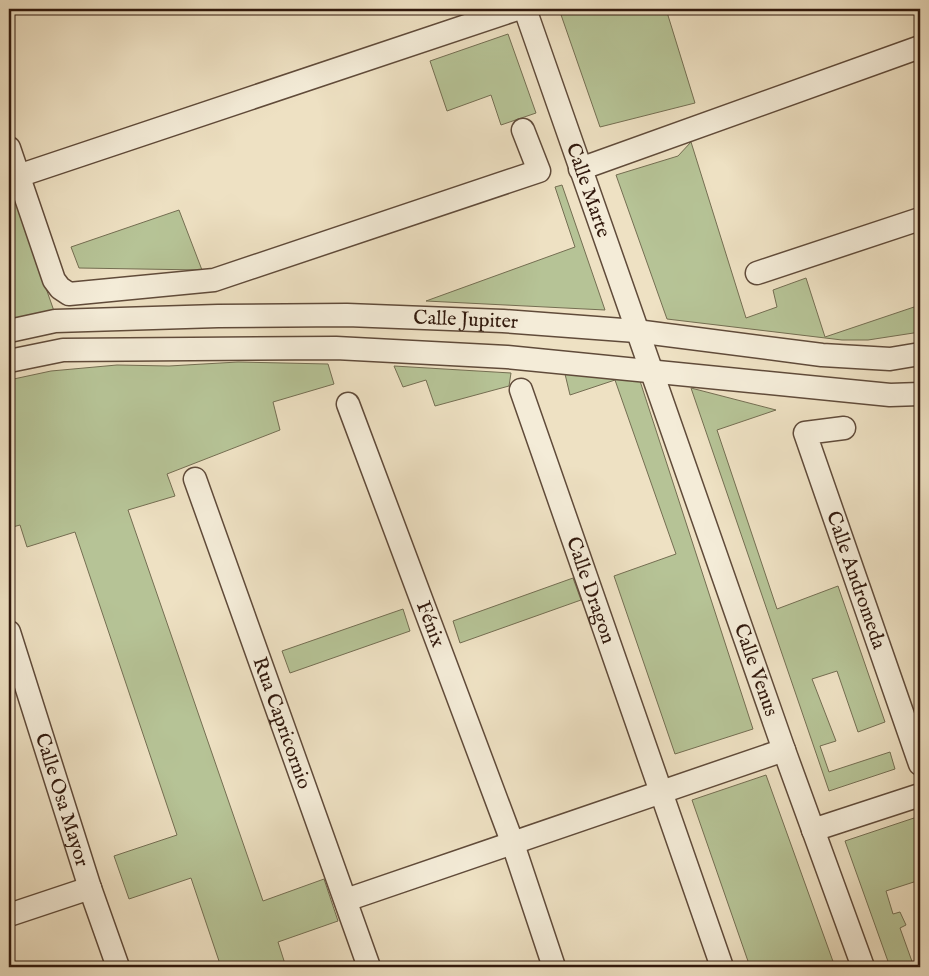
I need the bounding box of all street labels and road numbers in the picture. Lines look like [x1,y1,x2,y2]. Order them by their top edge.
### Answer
street label: Calle Marte [560,140,616,241]
street label: Calle Jupiter [413,305,520,335]
street label: Calle Andromeda [821,508,892,653]
street label: Calle Dragon [561,533,621,647]
street label: Fénix [410,597,451,651]
street label: Calle Venus [728,620,784,720]
street label: Rua Capricornio [247,654,317,792]
street label: Calle Osa Mayor [29,730,95,870]

